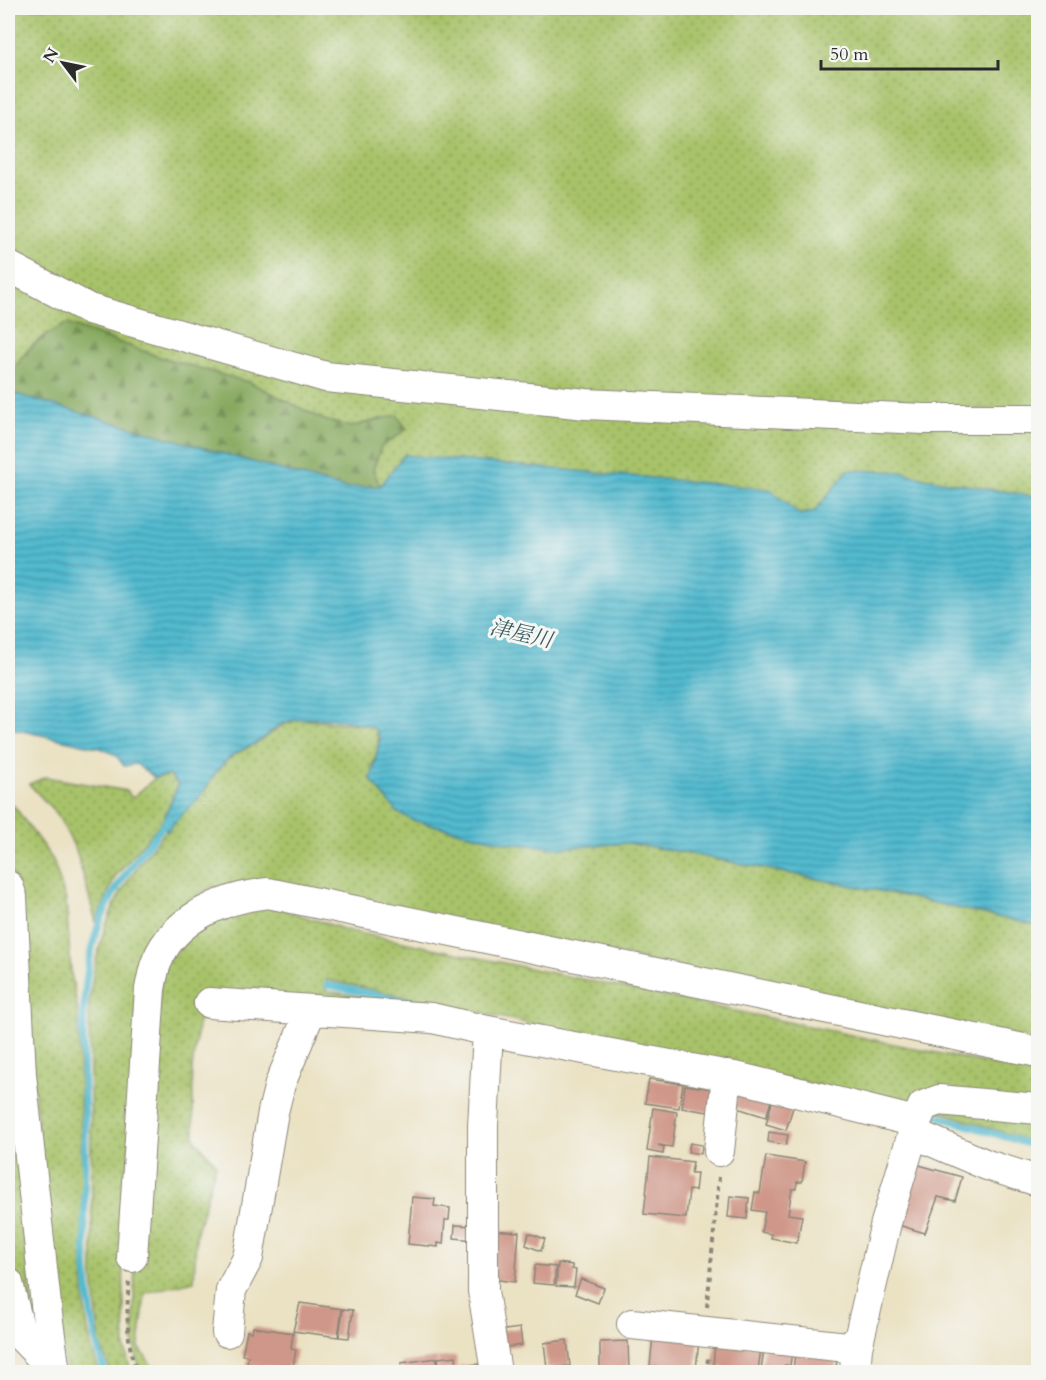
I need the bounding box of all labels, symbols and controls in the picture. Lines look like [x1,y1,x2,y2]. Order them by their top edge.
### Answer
north arrow [33,33,93,93]
scale bar [821,33,998,71]
text: 50 m [830,42,869,67]
text: N [38,44,64,67]
water label: 津屋川 [487,613,557,656]

